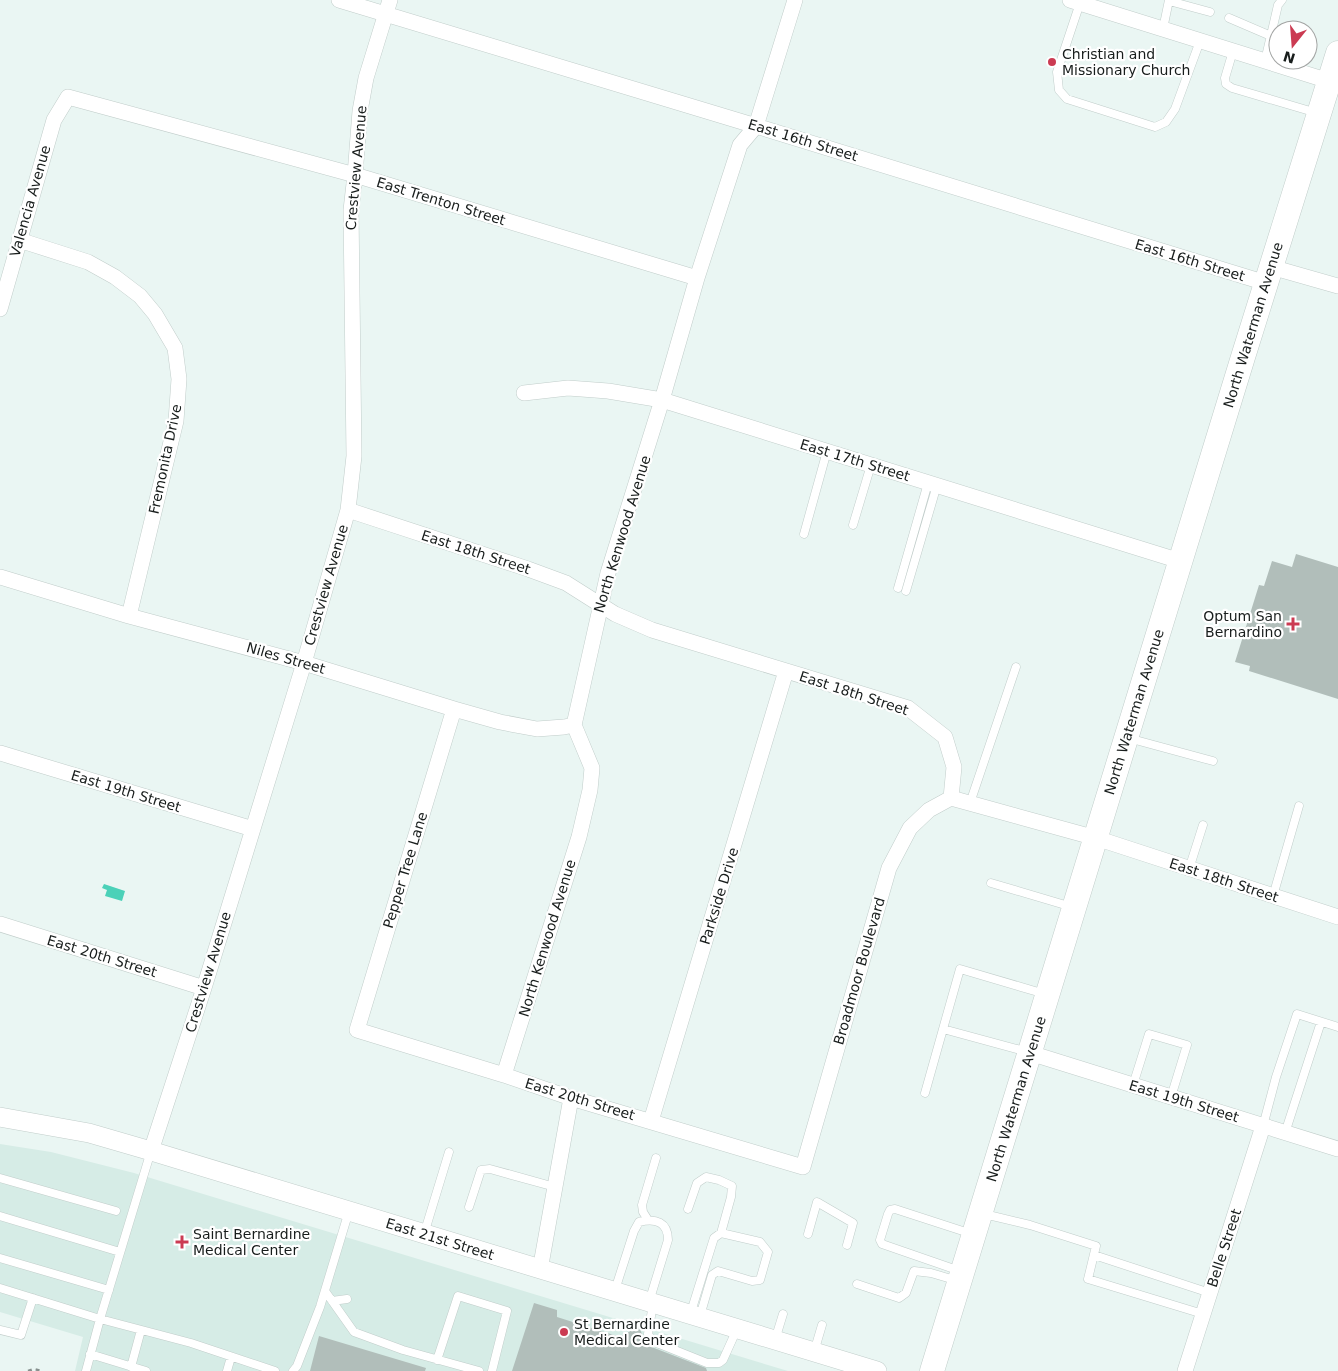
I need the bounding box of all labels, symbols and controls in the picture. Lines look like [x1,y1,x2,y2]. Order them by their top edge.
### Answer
north arrow [1268,20,1318,70]
place label: Christian and Missionary Church [1062,46,1191,78]
text: N [1281,48,1297,67]
marker: Christian and Missionary Church [1046,56,1058,68]
street label: Crestview Avenue [343,105,369,231]
street label: East 16th Street [746,116,860,164]
street label: Valencia Avenue [6,143,54,259]
street label: East Trenton Street [375,174,508,228]
street label: East 16th Street [1133,236,1247,284]
street label: North Waterman Avenue [1220,240,1286,410]
street label: Fremonita Drive [146,403,184,515]
street label: East 17th Street [798,436,912,484]
street label: North Kenwood Avenue [590,453,654,615]
street label: Crestview Avenue [301,523,351,647]
street label: East 18th Street [419,527,533,577]
place label: Optum San Bernardino [1203,608,1282,640]
marker: Optum San Bernardino [1286,617,1300,631]
street label: North Waterman Avenue [1101,627,1167,797]
street label: Niles Street [245,639,328,677]
street label: East 18th Street [797,668,911,718]
street label: East 19th Street [69,767,183,815]
street label: Pepper Tree Lane [380,810,430,930]
street label: Parkside Drive [697,846,741,946]
street label: East 18th Street [1167,855,1281,905]
street label: North Kenwood Avenue [515,857,579,1019]
street label: Broadmoor Boulevard [830,895,888,1047]
street label: Crestview Avenue [182,910,234,1034]
street label: East 20th Street [45,932,159,980]
street label: North Waterman Avenue [983,1014,1049,1184]
street label: East 20th Street [523,1075,637,1123]
street label: East 19th Street [1127,1077,1241,1125]
street label: Belle Street [1204,1206,1244,1289]
street label: East 21st Street [384,1215,496,1263]
place label: Saint Bernardine Medical Center [193,1226,310,1258]
marker: Saint Bernardine Medical Center [175,1235,189,1249]
place label: St Bernardine Medical Center [574,1316,679,1348]
marker: St Bernardine Medical Center [558,1326,570,1338]

